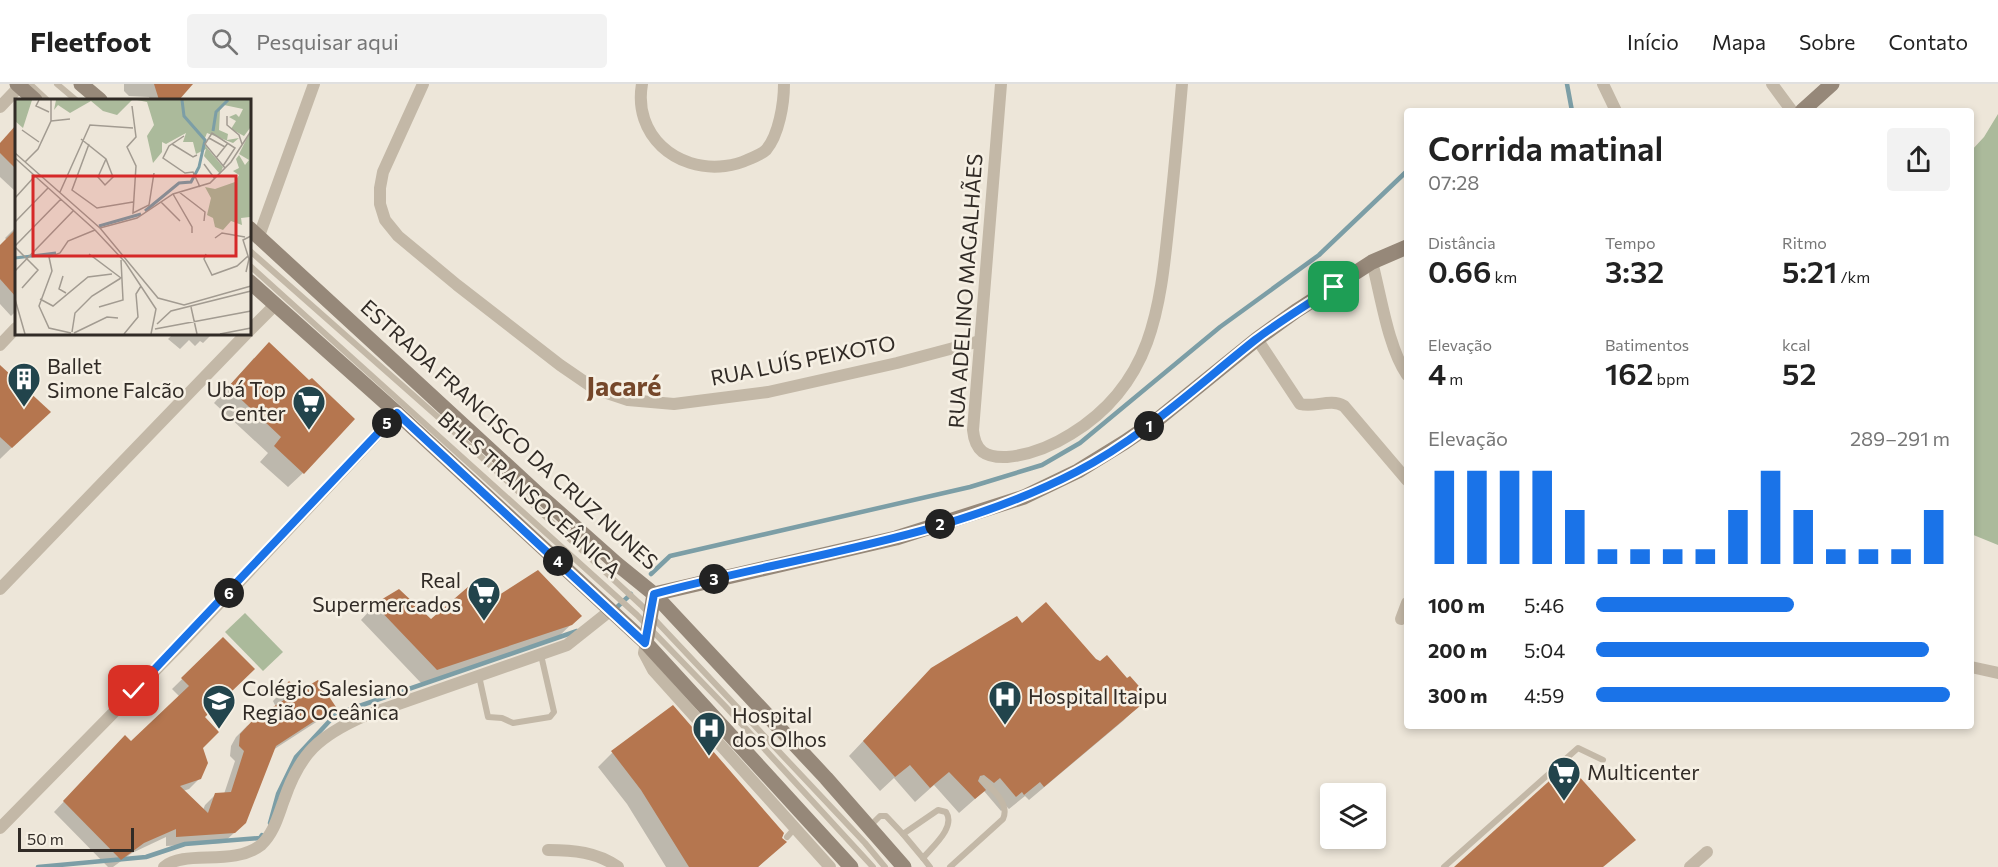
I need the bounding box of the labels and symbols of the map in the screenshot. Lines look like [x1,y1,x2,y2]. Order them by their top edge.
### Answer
inset map [15,99,250,334]
street label: RUA ADELINO MAGALHÃES [942,153,987,429]
pin [1308,261,1359,312]
street label: ESTRADA FRANCISCO DA CRUZ NUNES [356,294,664,574]
street label: RUA LUÍS PEIXOTO [708,329,897,390]
place label: Ballet Simone Falcão [47,353,184,402]
building icon: Ballet Simone Falcão [6,361,42,408]
district label: Jacaré [586,369,662,402]
place label: Ubá Top Center [207,376,286,425]
supermarket icon: Ubá Top Center [291,384,327,431]
street label: BHLS TRANSOCEÂNICA [434,405,626,582]
pin: 5 [372,408,402,438]
pin: 1 [1134,411,1164,441]
pin: 2 [925,509,955,539]
pin: 4 [543,546,573,576]
pin: 3 [699,564,729,594]
place label: Real Supermercados [312,567,461,616]
supermarket icon: Real Supermercados [466,575,502,622]
pin: 6 [214,578,244,608]
pin [108,665,159,716]
place label: Colégio Salesiano Região Oceânica [242,675,409,724]
hospital icon: Hospital Itaipu [987,679,1023,726]
school or university icon: Colégio Salesiano Região Oceânica [201,683,237,730]
place label: Hospital Itaipu [1028,683,1167,708]
place label: Hospital dos Olhos [732,702,826,751]
hospital icon: Hospital dos Olhos [691,710,727,757]
supermarket icon: Multicenter [1546,755,1582,802]
place label: Multicenter [1587,759,1700,784]
scale bar [18,825,134,852]

